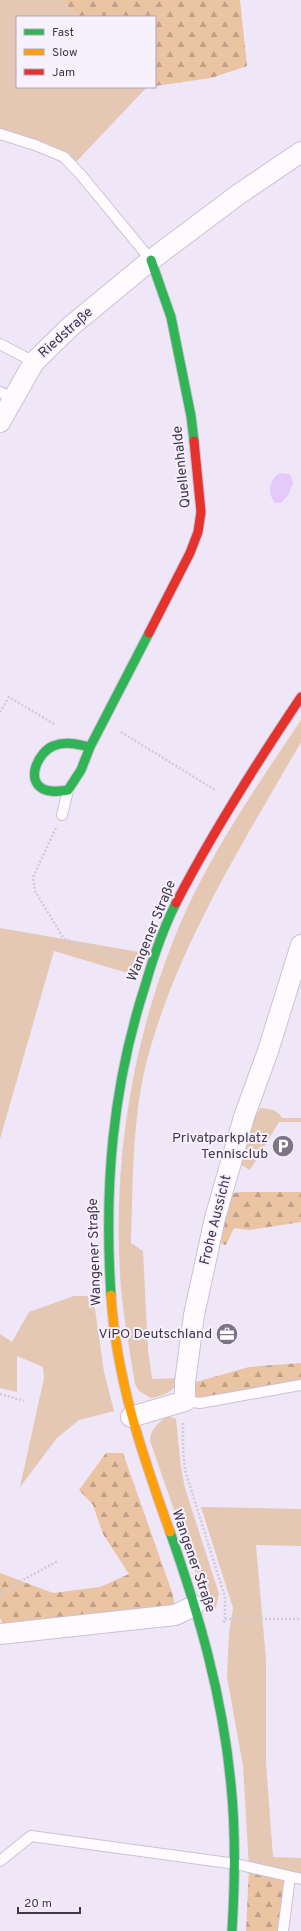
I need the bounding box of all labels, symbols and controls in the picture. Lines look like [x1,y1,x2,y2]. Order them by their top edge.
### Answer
legend [16,16,156,88]
text: Fast [52,25,74,41]
text: Slow [52,45,78,61]
text: Jam [52,65,75,81]
street label: Riedstraße [35,304,97,362]
street label: Quellenhalde [169,425,195,509]
street label: Wangener Straße [124,878,180,984]
place label: Privatparkplatz Tennisclub [172,1130,268,1163]
parking icon: Privatparkplatz Tennisclub [270,1133,296,1159]
street label: Frohe Aussicht [197,1173,235,1267]
street label: Wangener Straße [85,1198,105,1306]
office icon: ViPO Deutschland [214,1321,240,1347]
place label: ViPO Deutschland [99,1326,212,1343]
street label: Wangener Straße [167,1507,219,1615]
scale bar [18,1889,80,1915]
text: 20 m [24,1896,52,1912]

